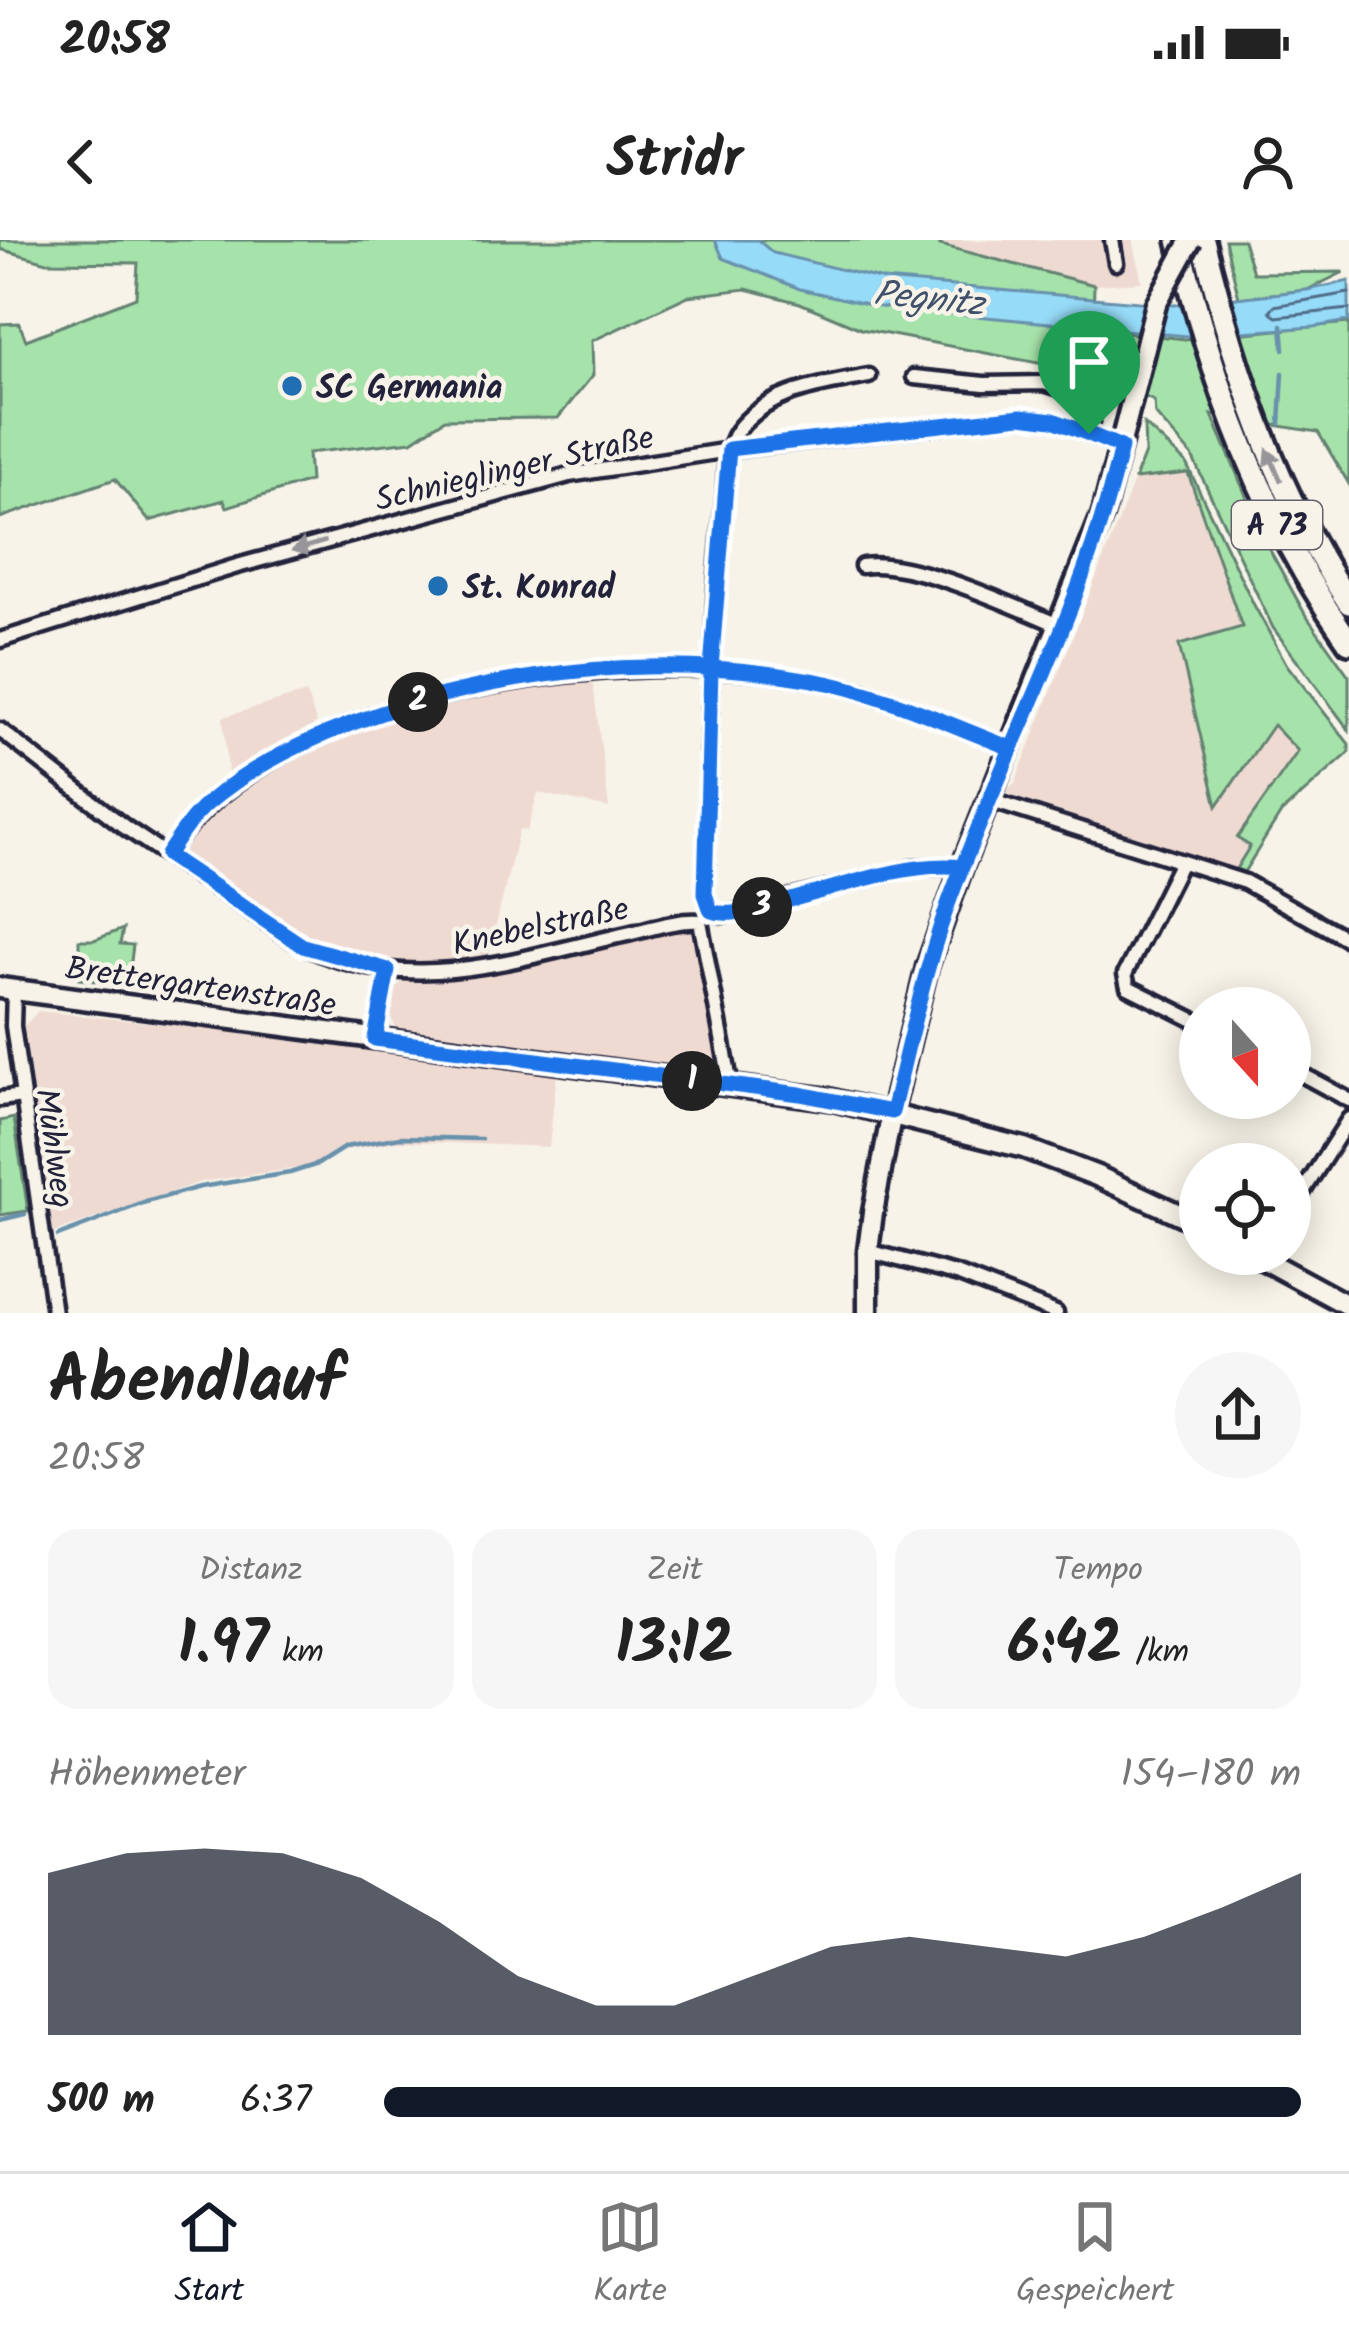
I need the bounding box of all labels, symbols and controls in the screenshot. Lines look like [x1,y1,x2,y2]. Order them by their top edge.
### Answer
text: 20:58 [60,6,170,78]
text: Stridr [606,119,743,205]
icon: back [48,129,114,195]
icon: person [1235,129,1301,195]
water label: Pegnitz [871,266,990,335]
pin [1038,311,1140,434]
icon: arrive [1056,329,1122,395]
place label: SC Germania [316,363,503,416]
marker: SC Germania [279,373,305,399]
street label: Schnieglinger Straße [370,413,660,528]
one-way arrow [1264,448,1284,483]
road number: A 73 [1232,501,1322,549]
one-way arrow [290,538,327,556]
place label: St. Konrad [462,563,617,616]
marker: St. Konrad [425,573,451,599]
pin: 2 [388,672,448,732]
text: 2 [408,675,428,728]
pin: 3 [732,877,792,937]
text: 3 [753,880,771,933]
street label: Knebelstraße [447,884,634,973]
street label: Brettergartenstraße [62,943,339,1034]
north arrow [1179,987,1311,1119]
map controls [1179,987,1311,1275]
pin: 1 [662,1051,722,1111]
text: 1 [687,1054,697,1107]
street label: Mühlweg [18,1085,87,1212]
button: locate [1179,1143,1311,1275]
text: Abendlauf [48,1331,343,1436]
button: share [1175,1352,1301,1478]
text: 20:58 [48,1429,144,1491]
text: Distanz [199,1545,303,1598]
text: Zeit [647,1545,702,1598]
text: Tempo [1053,1545,1143,1598]
text: 1.97 [178,1598,269,1694]
text: 13:12 [615,1598,734,1694]
text: 6:42 [1007,1598,1122,1694]
text: km [269,1627,324,1680]
text: /km [1122,1627,1189,1680]
text: Höhenmeter [48,1745,245,1807]
text: 154–180 m [1121,1745,1301,1807]
text: 500 m [48,2071,155,2133]
text: 6:37 [240,2071,312,2133]
tab: Start [175,2194,244,2319]
tab: Karte [593,2194,667,2319]
tab: Gespeichert [1016,2194,1174,2319]

